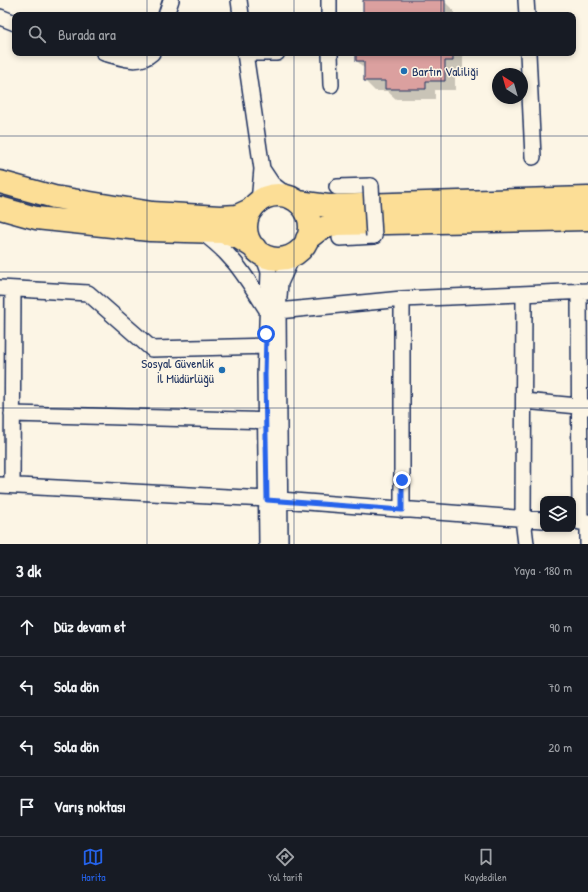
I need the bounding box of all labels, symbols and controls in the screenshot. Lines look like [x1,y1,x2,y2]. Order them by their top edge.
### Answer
search box [12,12,576,56]
icon: search [26,23,48,45]
text: Burada ara [58,24,116,45]
place label: Bartın Valiliği [412,62,479,80]
marker: Bartın Valiliği [399,66,409,76]
north arrow [492,68,528,104]
route start [257,325,275,343]
place label: Sosyal Güvenlik İl Müdürlüğü [141,354,215,387]
marker: Sosyal Güvenlik İl Müdürlüğü [217,365,227,375]
route end [393,471,411,489]
map controls [540,496,576,532]
button: layers [540,496,576,532]
text: 3 dk [16,559,41,582]
text: Yaya · 180 m [514,561,572,579]
icon: ahead [16,616,38,638]
text: Düz devam et [54,616,125,637]
text: 90 m [550,618,572,636]
icon: left [16,676,38,698]
text: Sola dön [54,676,99,697]
text: 70 m [548,678,572,696]
icon: left [16,736,38,758]
text: Sola dön [54,736,99,757]
text: 20 m [548,738,572,756]
icon: arrive [16,796,38,818]
text: Varış noktası [54,796,126,817]
tab: Harita [81,846,105,884]
tab: Yol tarifi [268,846,302,884]
tab: Kaydedilen [464,846,507,884]

